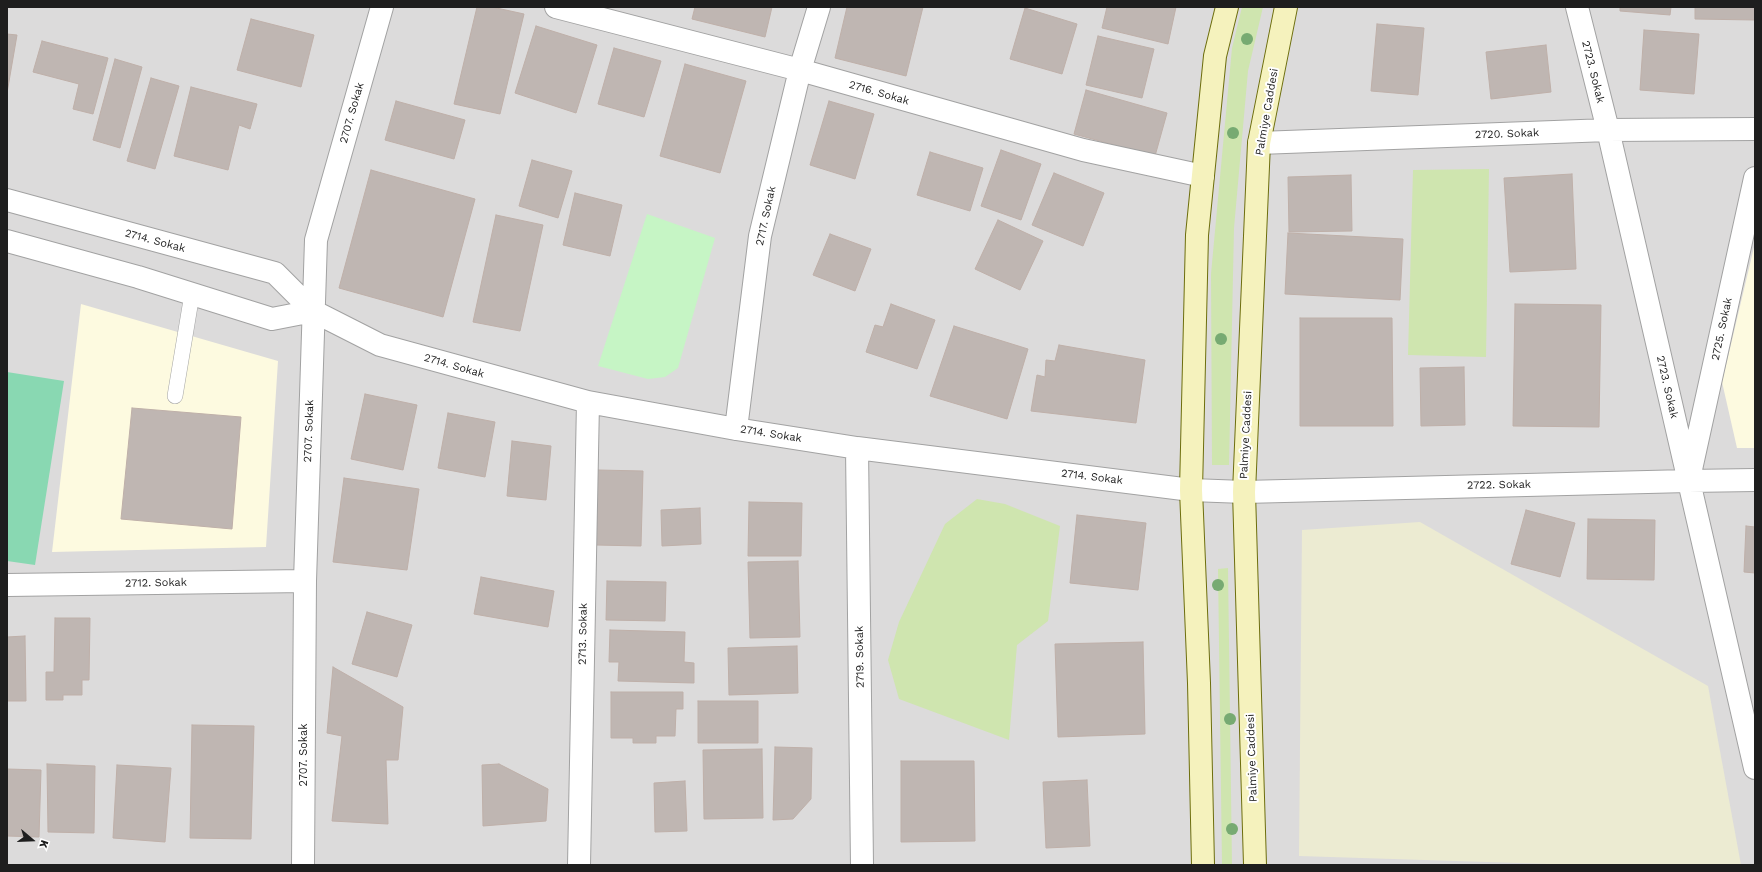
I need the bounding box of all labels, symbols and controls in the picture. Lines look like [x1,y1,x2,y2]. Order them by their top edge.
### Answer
street label: 2723. Sokak [1579,39,1607,105]
street label: Palmiye Caddesi [1253,67,1281,157]
street label: 2716. Sokak [847,78,911,108]
street label: 2707. Sokak [337,81,367,145]
street label: 2720. Sokak [1475,126,1539,142]
street label: 2717. Sokak [753,185,779,247]
street label: 2714. Sokak [123,227,187,255]
street label: 2725. Sokak [1709,296,1735,362]
street label: 2714. Sokak [422,351,486,381]
street label: 2723. Sokak [1653,354,1681,420]
street label: Palmiye Caddesi [1237,391,1255,479]
street label: 2707. Sokak [301,399,317,463]
street label: 2714. Sokak [739,423,803,445]
street label: 2714. Sokak [1060,467,1124,487]
street label: 2722. Sokak [1467,478,1531,492]
street label: 2712. Sokak [125,576,187,590]
street label: 2713. Sokak [576,603,590,665]
street label: 2719. Sokak [853,626,867,688]
street label: Palmiye Caddesi [1244,714,1260,802]
street label: 2707. Sokak [297,724,311,786]
north arrow [12,820,52,860]
text: K [36,838,51,850]

